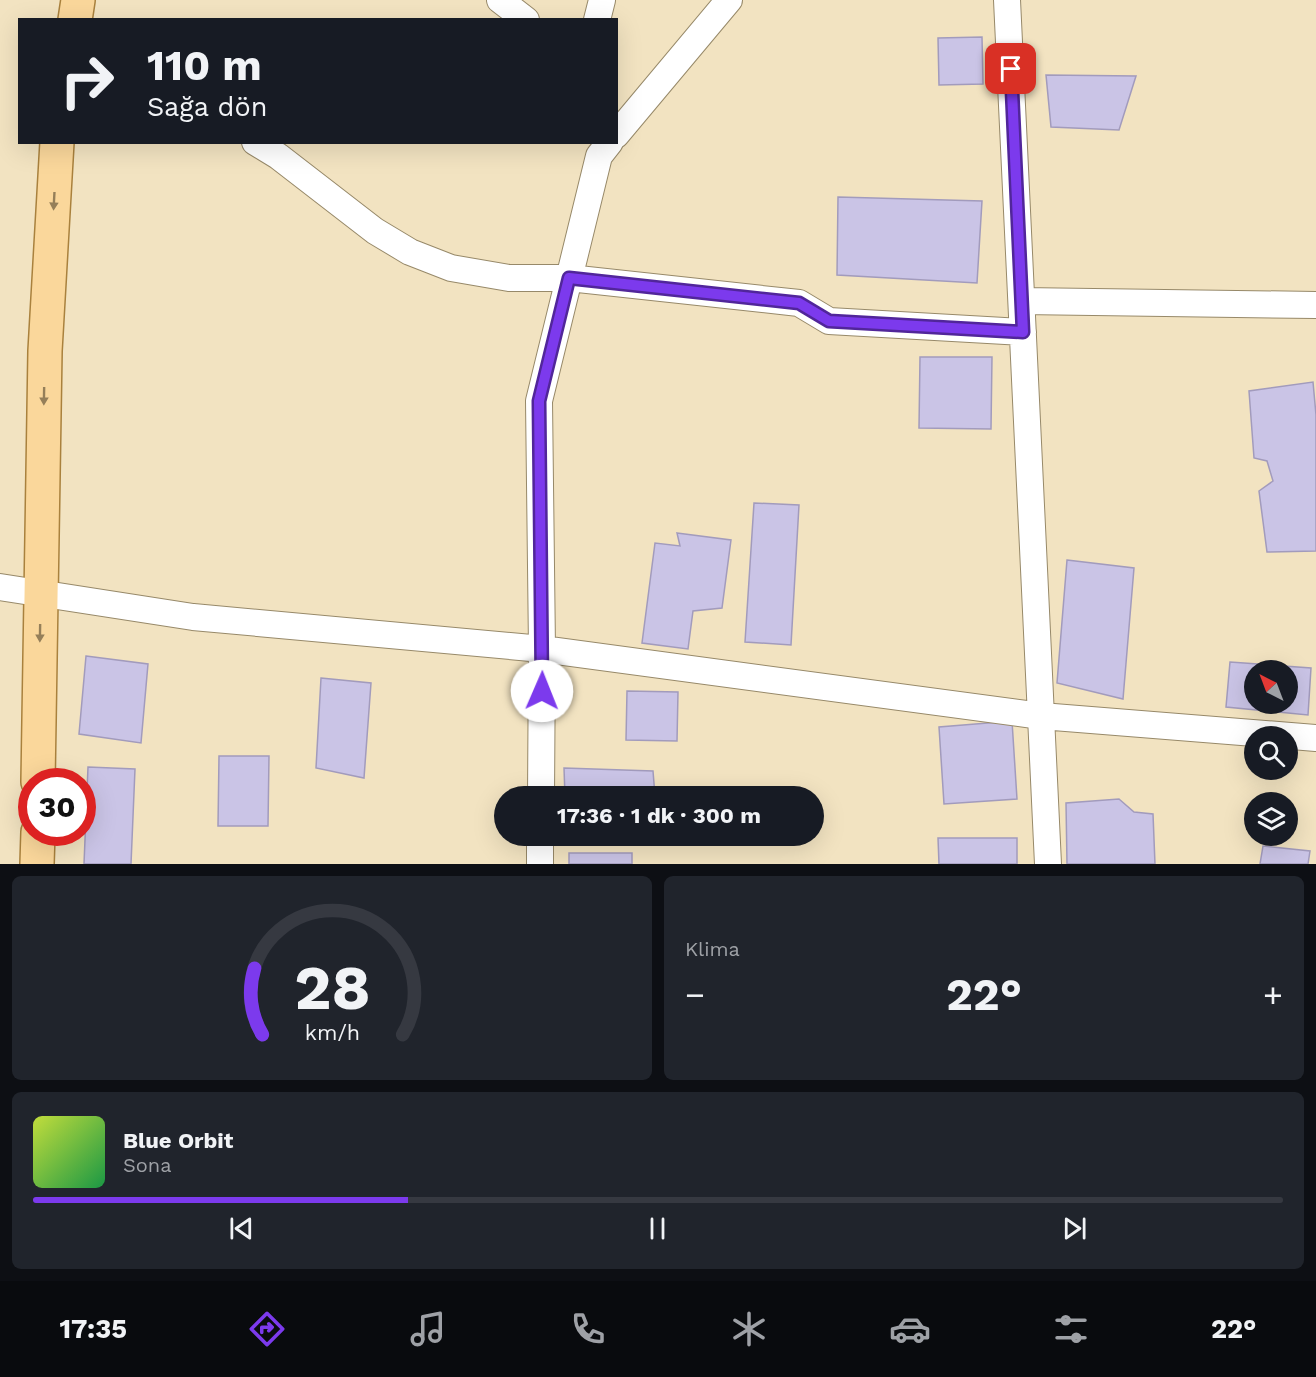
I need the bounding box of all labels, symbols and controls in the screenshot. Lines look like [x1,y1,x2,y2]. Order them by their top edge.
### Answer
text: 110 m [147,41,262,90]
icon: right [48,42,126,120]
pin [985,43,1036,94]
icon: arrive [994,52,1027,85]
text: Sağa dön [147,91,267,123]
one-way arrow [49,191,58,210]
one-way arrow [40,386,49,405]
one-way arrow [35,623,45,642]
position arrow [510,659,574,723]
north arrow [1244,660,1298,714]
map controls [1244,660,1298,846]
button: search [1244,726,1298,780]
speed limit sign: 30 [18,768,96,846]
button: layers [1244,792,1298,846]
text: 17:36 · 1 dk · 300 m [557,803,761,828]
text: Klima [685,937,740,961]
text: 28 [294,951,370,1024]
text: 22° [946,968,1022,1021]
text: − [685,975,705,1014]
text: + [1263,975,1283,1014]
text: km/h [304,1020,360,1045]
text: Blue Orbit [123,1128,233,1153]
text: Sona [123,1153,172,1177]
icon: previous [225,1212,258,1245]
icon: pause [641,1212,674,1245]
icon: next [1058,1212,1091,1245]
icon: directions [246,1308,288,1350]
icon: music [407,1308,449,1350]
icon: phone [567,1308,609,1350]
icon: climate [728,1308,770,1350]
icon: car [889,1308,931,1350]
icon: filters [1050,1308,1092,1350]
text: 17:35 [59,1313,127,1345]
text: 22° [1211,1313,1256,1345]

